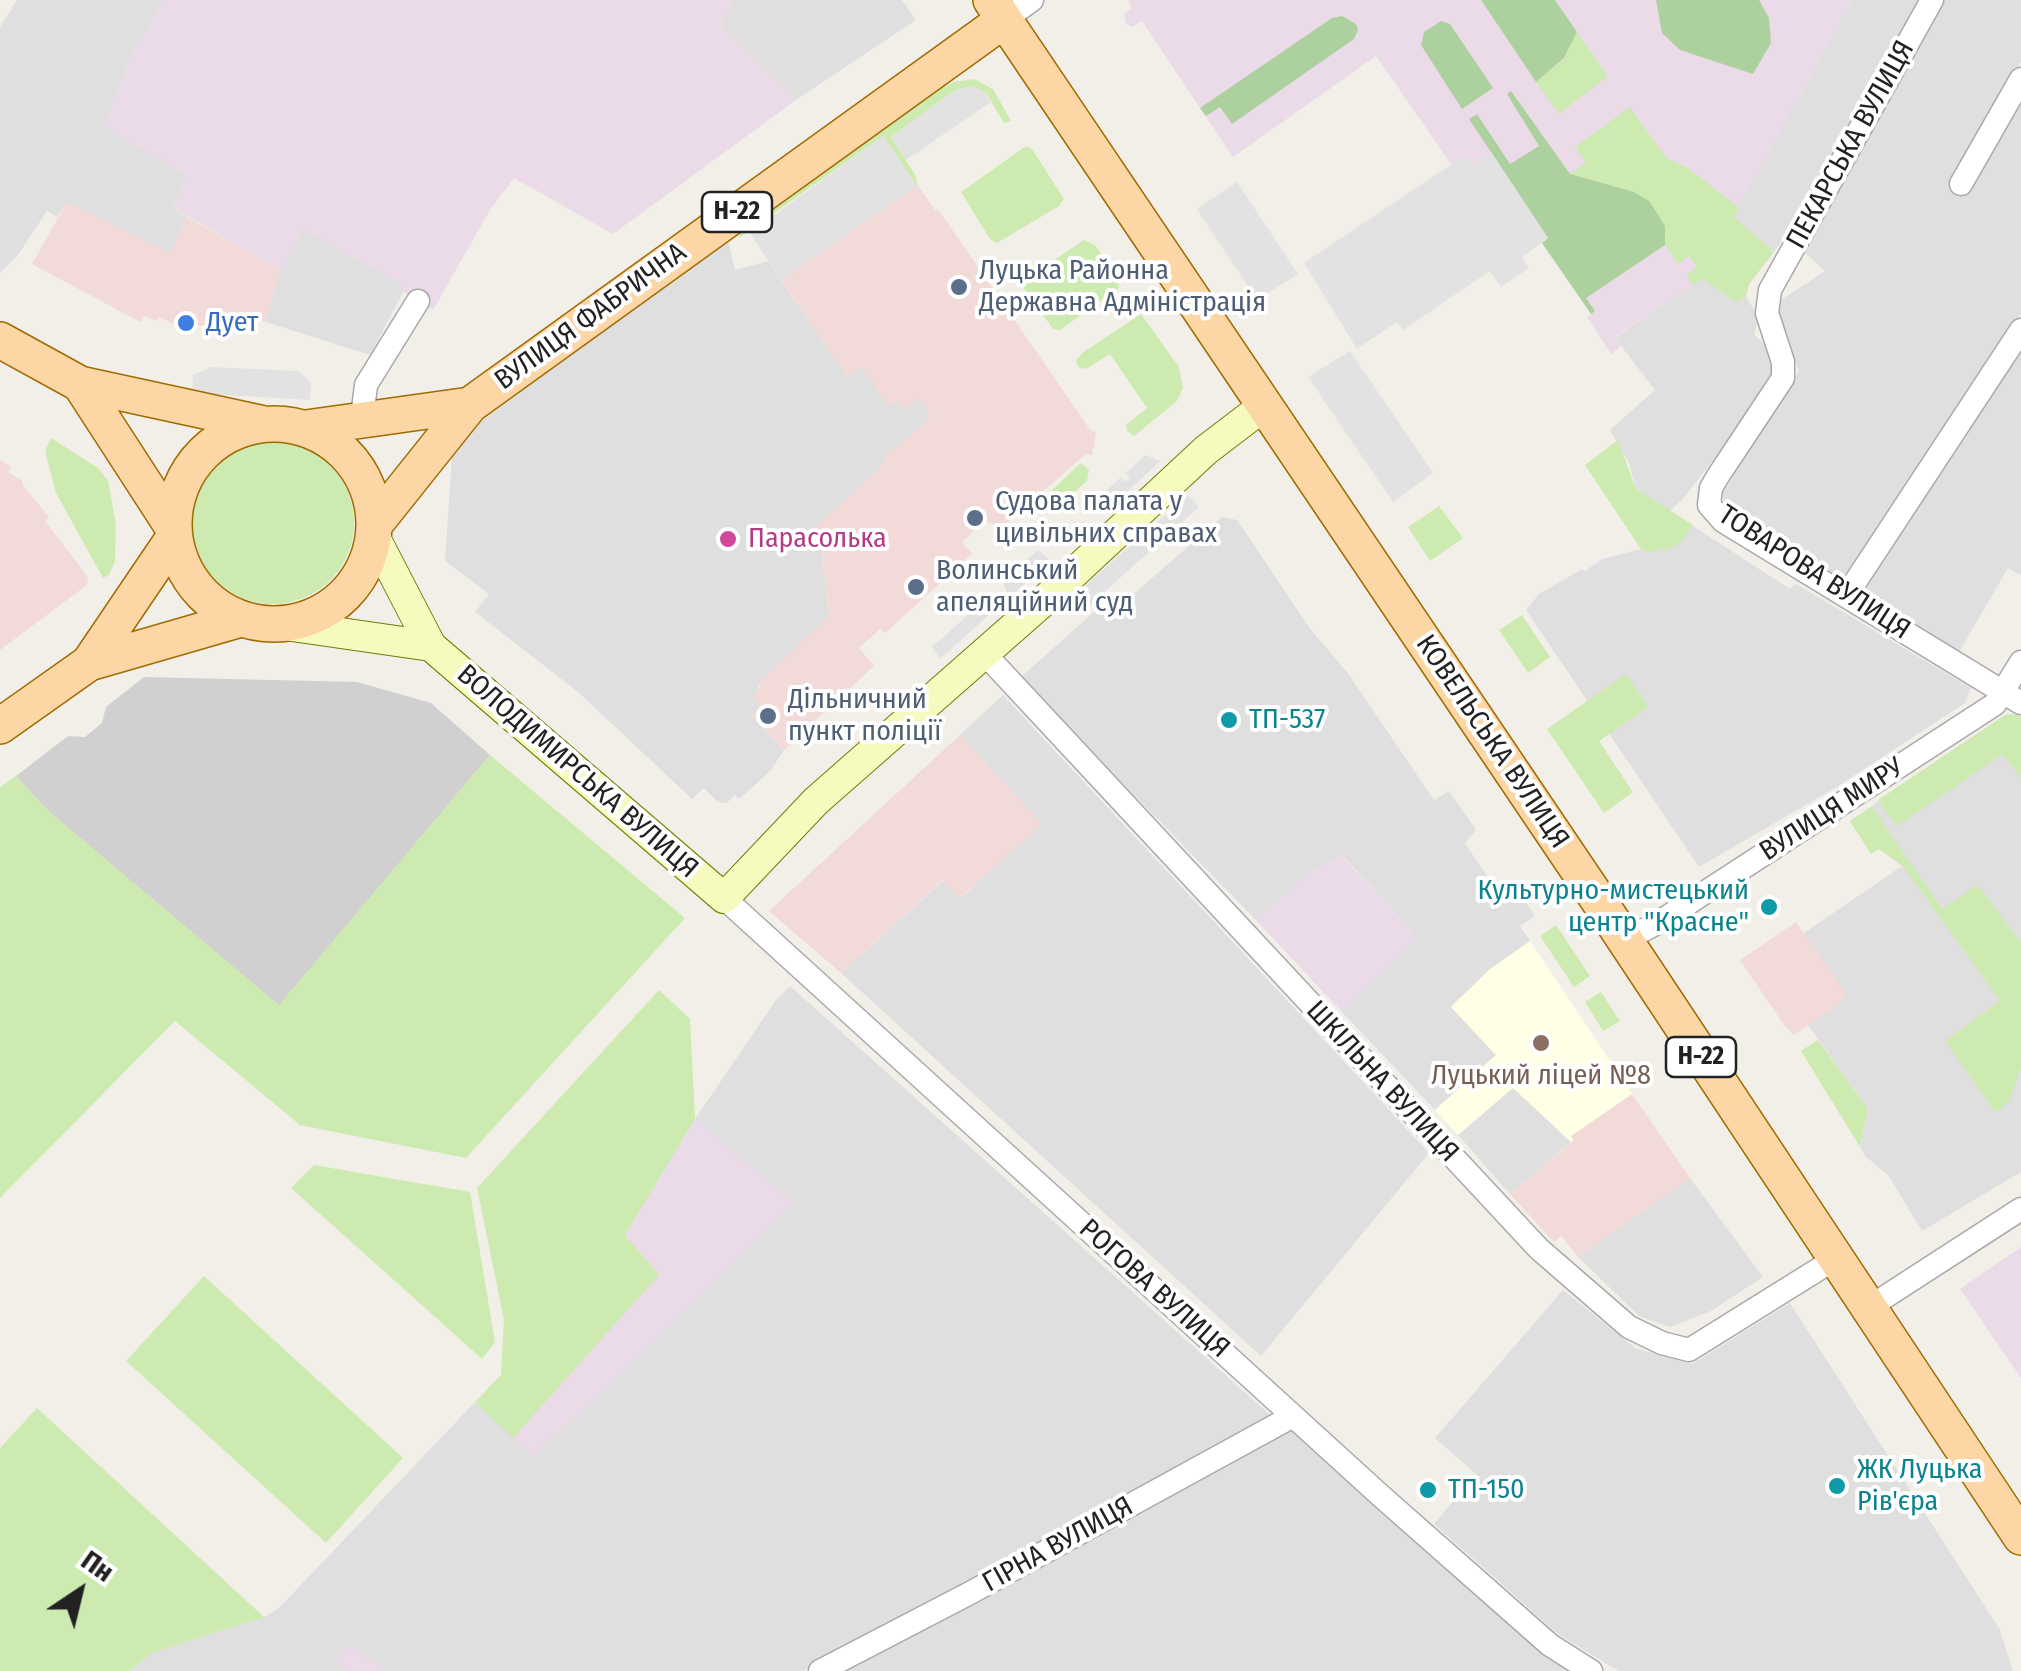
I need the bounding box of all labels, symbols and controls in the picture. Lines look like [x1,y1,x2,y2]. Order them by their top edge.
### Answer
street label: ПЕКАРСЬКА ВУЛИЦЯ [1780,35,1922,255]
road number: Н-22 [702,192,772,232]
street label: ВУЛИЦЯ ФАБРИЧНА [489,236,693,398]
place label: Луцька Районна Державна Адміністрація [979,254,1266,320]
marker: Луцька Районна Державна Адміністрація [948,276,970,298]
place label: Дует [206,306,258,340]
marker: Дует [175,312,197,334]
place label: Судова палата у цивільних справах [995,485,1217,551]
street label: ТОВАРОВА ВУЛИЦЯ [1712,499,1916,647]
marker: Судова палата у цивільних справах [964,507,986,529]
place label: Парасолька [748,522,887,556]
marker: Парасолька [717,528,739,550]
place label: Волинський апеляційний суд [936,554,1133,620]
marker: Волинський апеляційний суд [905,576,927,598]
street label: КОВЕЛЬСЬКА ВУЛИЦЯ [1408,629,1576,855]
street label: ВОЛОДИМИРСЬКА ВУЛИЦЯ [450,658,704,886]
place label: Дільничний пункт поліції [788,683,941,749]
place label: ТП-537 [1249,703,1325,737]
marker: Дільничний пункт поліції [757,705,779,727]
marker: ТП-537 [1218,709,1240,731]
street label: ВУЛИЦЯ МИРУ [1754,751,1910,869]
place label: Культурно-мистецький центр "Красне" [1477,874,1749,940]
marker: Культурно-мистецький центр "Красне" [1758,896,1780,918]
street label: ШКІЛЬНА ВУЛИЦЯ [1299,994,1465,1170]
marker: Луцький ліцей №8 [1530,1032,1552,1054]
road number: Н-22 [1666,1037,1736,1077]
place label: Луцький ліцей №8 [1431,1059,1651,1093]
street label: РОГОВА ВУЛИЦЯ [1072,1213,1236,1365]
place label: ЖК Луцька Рів'єра [1857,1453,1982,1519]
place label: ТП-150 [1448,1473,1525,1507]
marker: ЖК Луцька Рів'єра [1826,1475,1848,1497]
marker: ТП-150 [1417,1479,1439,1501]
street label: ГІРНА ВУЛИЦЯ [977,1490,1139,1600]
north arrow [30,1541,130,1641]
text: Пн [75,1543,120,1589]

